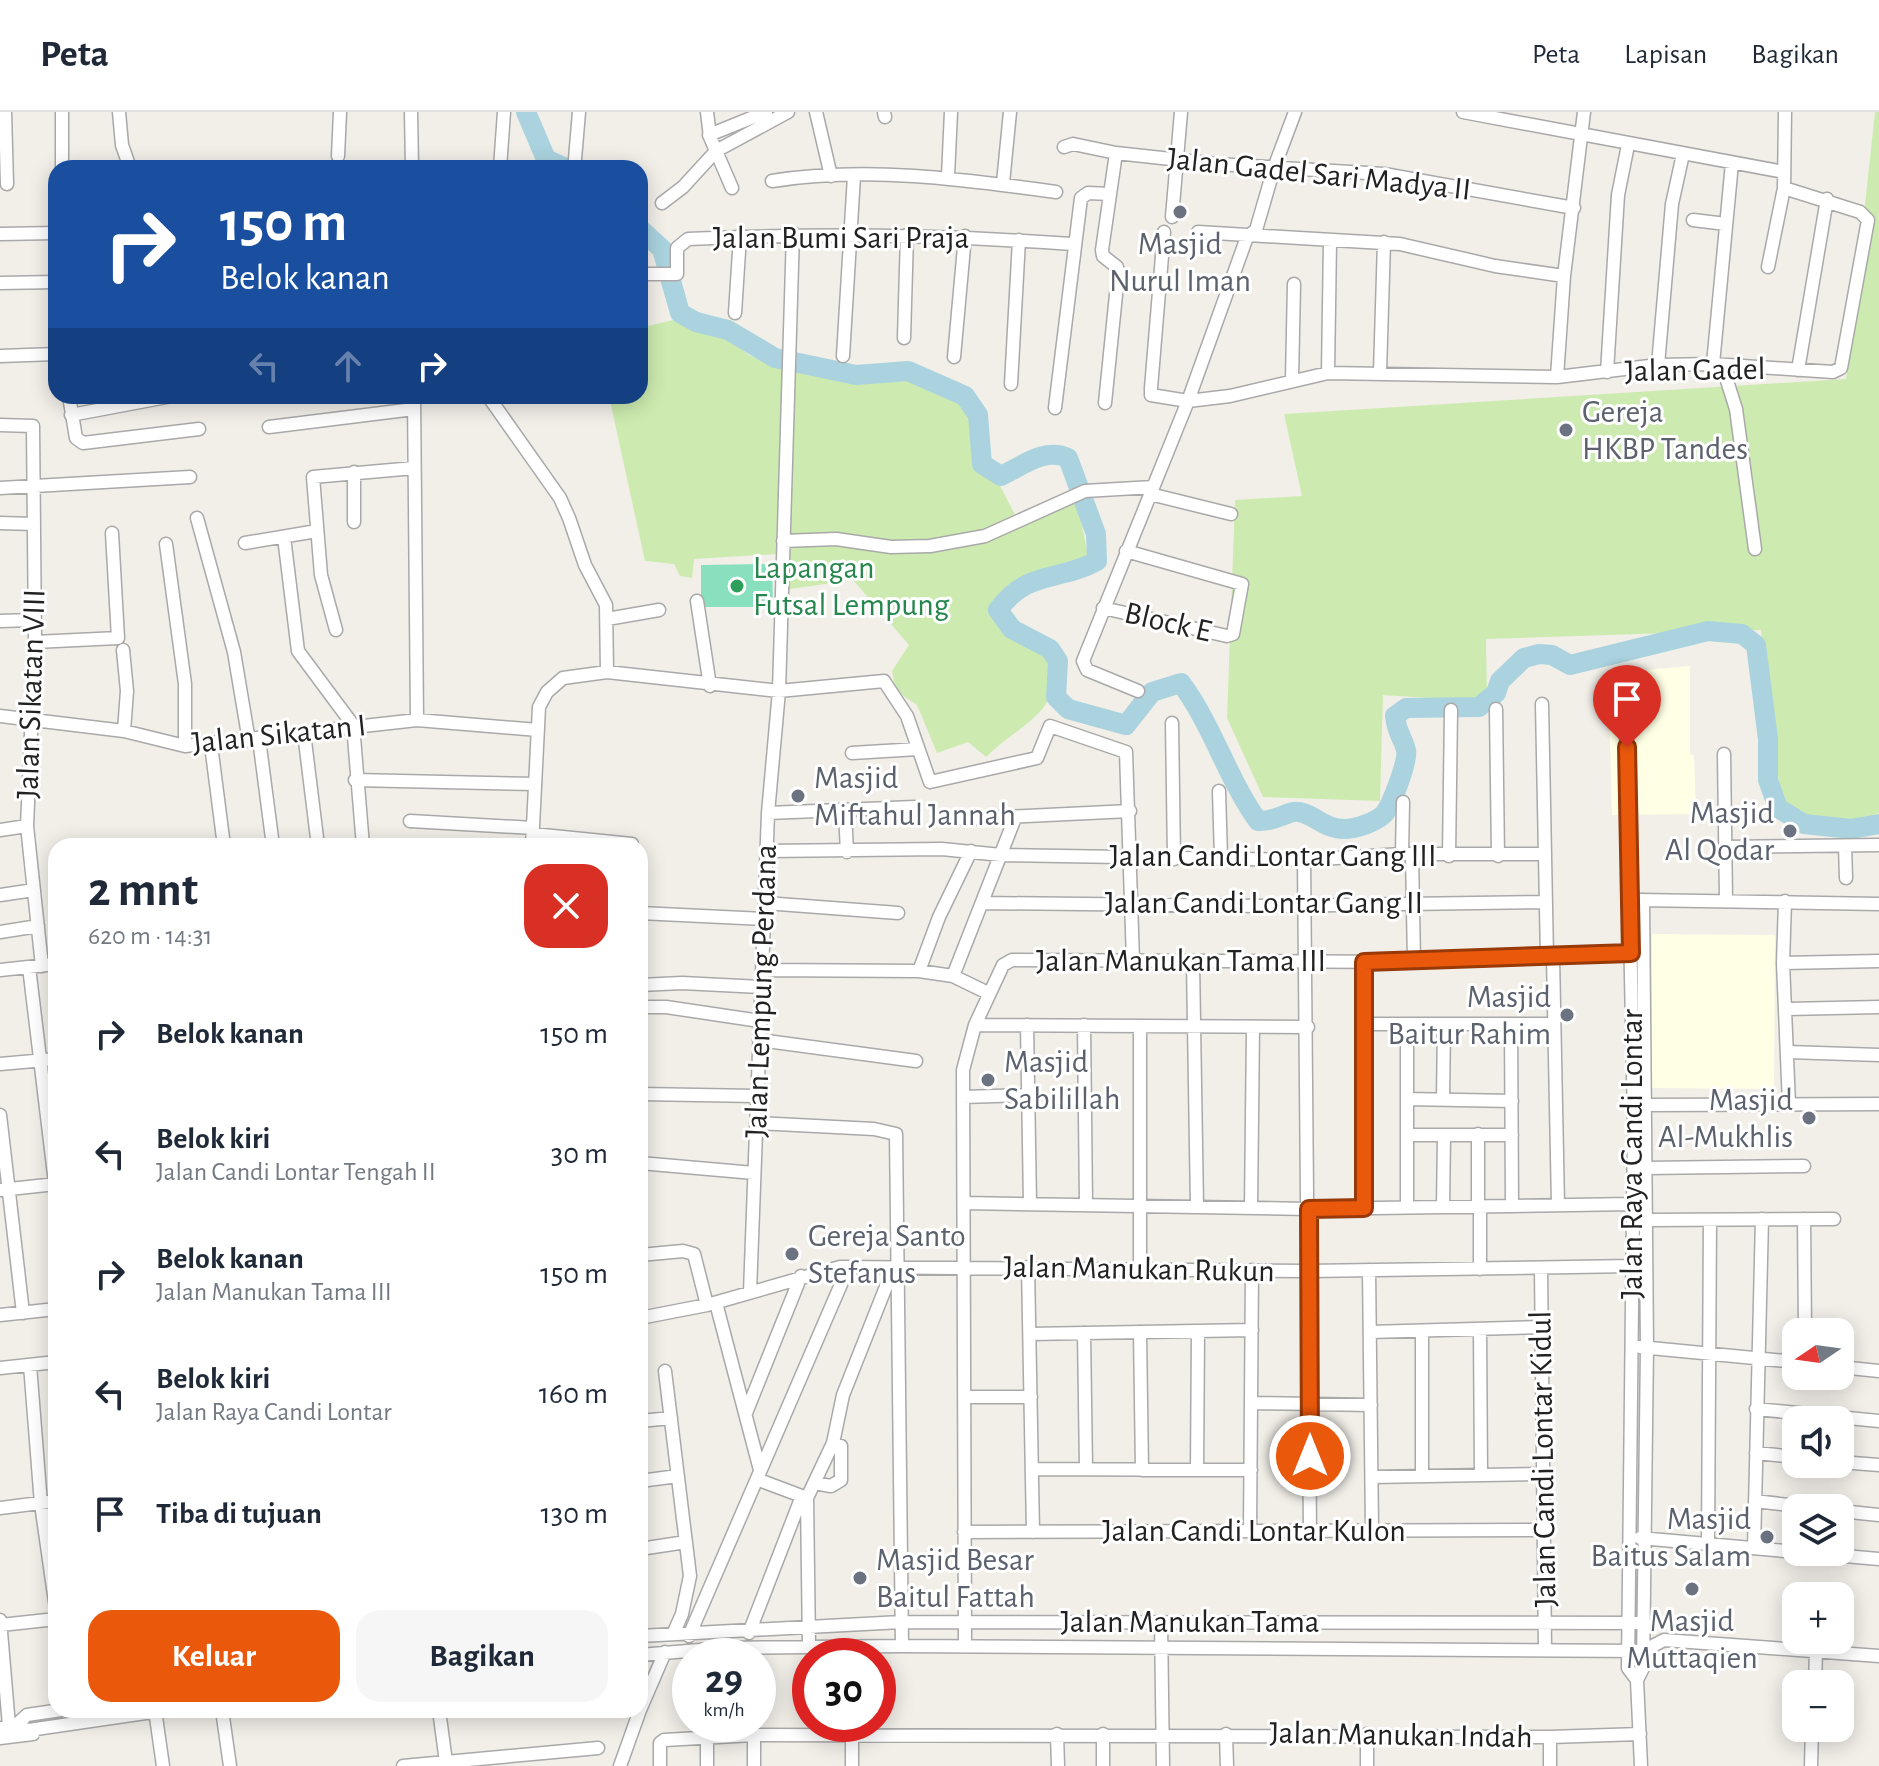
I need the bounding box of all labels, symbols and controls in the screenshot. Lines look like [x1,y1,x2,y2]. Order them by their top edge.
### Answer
text: Peta [40,36,109,74]
text: Peta [1532,41,1580,69]
text: Lapisan [1624,41,1707,69]
text: Bagikan [1751,41,1839,69]
street label: Jalan Gadel Sari Madya II [1166,142,1472,206]
icon: right [88,192,192,296]
text: 150 m [220,195,347,251]
marker: Masjid Nurul Iman [1171,203,1189,221]
street label: Jalan Bumi Sari Praja [713,222,969,254]
place label: Masjid Nurul Iman [1109,228,1251,297]
text: Belok kanan [220,260,390,296]
icon: left [242,344,286,388]
icon: ahead [326,344,370,388]
icon: right [410,344,454,388]
street label: Jalan Gadel [1624,353,1766,387]
place label: Gereja HKBP Tandes [1582,396,1748,465]
marker: Gereja HKBP Tandes [1557,421,1575,439]
place label: Lapangan Futsal Lempung [753,552,950,621]
marker: Lapangan Futsal Lempung [728,577,746,595]
street label: Jalan Sikatan VIII [11,588,51,800]
street label: Block E [1121,596,1215,648]
pin [1593,665,1661,747]
icon: arrive [1605,677,1649,721]
street label: Jalan Sikatan I [190,709,368,759]
place label: Masjid Miftahul Jannah [814,762,1016,831]
marker: Masjid Miftahul Jannah [789,787,807,805]
place label: Masjid Al Qodar [1665,797,1775,866]
marker: Masjid Al Qodar [1781,822,1799,840]
street label: Jalan Candi Lontar Gang III [1110,840,1436,872]
street label: Jalan Lempung Perdana [740,844,782,1138]
button: close [524,864,608,948]
text: 2 mnt [88,867,198,915]
street label: Jalan Candi Lontar Gang II [1105,887,1423,919]
text: 620 m · 14:31 [88,923,212,949]
street label: Jalan Manukan Tama III [1036,945,1326,977]
place label: Masjid Baitur Rahim [1388,981,1551,1050]
marker: Masjid Baitur Rahim [1558,1006,1576,1024]
street label: Jalan Raya Candi Lontar [1616,1008,1648,1299]
icon: right [88,1012,132,1056]
text: Belok kanan [156,1019,304,1049]
text: 150 m [540,1019,608,1049]
place label: Masjid Sabilillah [1004,1046,1120,1115]
marker: Masjid Sabilillah [979,1071,997,1089]
place label: Masjid Al-Mukhlis [1658,1084,1793,1153]
marker: Masjid Al-Mukhlis [1800,1109,1818,1127]
text: Belok kiri [156,1124,270,1154]
icon: left [88,1132,132,1176]
text: 30 m [551,1139,608,1169]
text: Jalan Candi Lontar Tengah II [156,1159,436,1185]
place label: Gereja Santo Stefanus [808,1220,966,1289]
text: Belok kanan [156,1244,304,1274]
marker: Gereja Santo Stefanus [783,1245,801,1263]
street label: Jalan Manukan Rukun [1003,1251,1275,1287]
icon: right [88,1252,132,1296]
text: 150 m [540,1259,608,1289]
text: Jalan Manukan Tama III [156,1279,392,1305]
street label: Jalan Candi Lontar Kidul [1524,1310,1562,1608]
north arrow [1782,1318,1854,1390]
map controls [1782,1318,1854,1742]
text: Belok kiri [156,1364,270,1394]
icon: left [88,1372,132,1416]
text: 160 m [539,1379,608,1409]
text: Jalan Raya Candi Lontar [156,1399,392,1425]
button: sound [1782,1406,1854,1478]
position arrow [1268,1414,1352,1498]
icon: arrive [88,1492,132,1536]
button: layers [1782,1494,1854,1566]
text: Tiba di tujuan [156,1499,322,1529]
text: 130 m [541,1499,608,1529]
place label: Masjid Baitus Salam [1590,1503,1751,1572]
street label: Jalan Candi Lontar Kulon [1102,1515,1406,1547]
marker: Masjid Baitus Salam [1758,1528,1776,1546]
place label: Masjid Besar Baitul Fattah [876,1544,1035,1613]
marker: Masjid Besar Baitul Fattah [851,1569,869,1587]
marker: Masjid Muttaqien [1683,1580,1701,1598]
button: + [1782,1582,1854,1654]
place label: Masjid Muttaqien [1626,1605,1758,1674]
street label: Jalan Manukan Tama [1060,1606,1320,1638]
button: Keluar [88,1610,340,1702]
button: Bagikan [356,1610,608,1702]
speed limit sign: 30 [792,1638,896,1742]
text: 29 [705,1660,743,1700]
button: − [1782,1670,1854,1742]
text: km/h [703,1700,745,1720]
street label: Jalan Manukan Indah [1269,1717,1533,1753]

